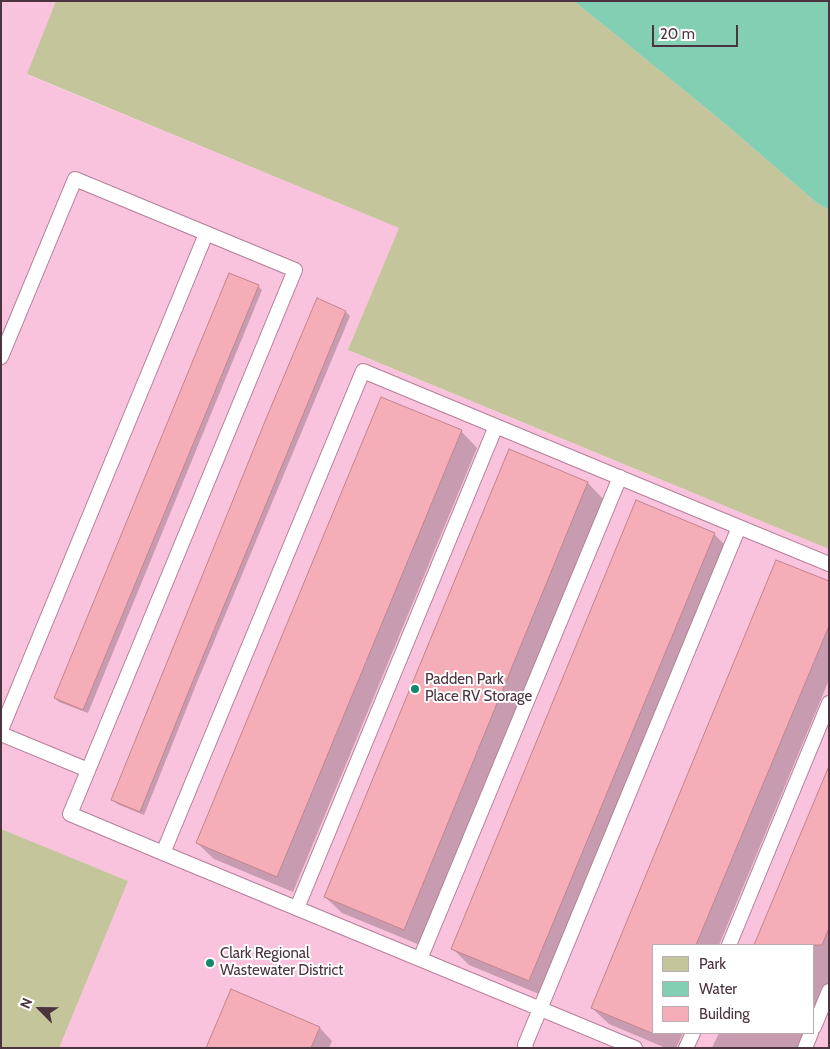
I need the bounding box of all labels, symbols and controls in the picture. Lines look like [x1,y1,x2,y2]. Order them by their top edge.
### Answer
scale bar [655,15,741,47]
text: 20 m [660,25,695,43]
place label: Padden Park Place RV Storage [425,671,532,706]
marker: Padden Park Place RV Storage [409,683,421,695]
legend [652,944,815,1034]
place label: Clark Regional Wastewater District [220,945,343,980]
text: Park [699,955,726,973]
marker: Clark Regional Wastewater District [204,957,216,969]
text: Water [699,980,737,998]
north arrow [15,984,65,1034]
text: N [16,995,36,1011]
text: Building [699,1005,750,1023]

